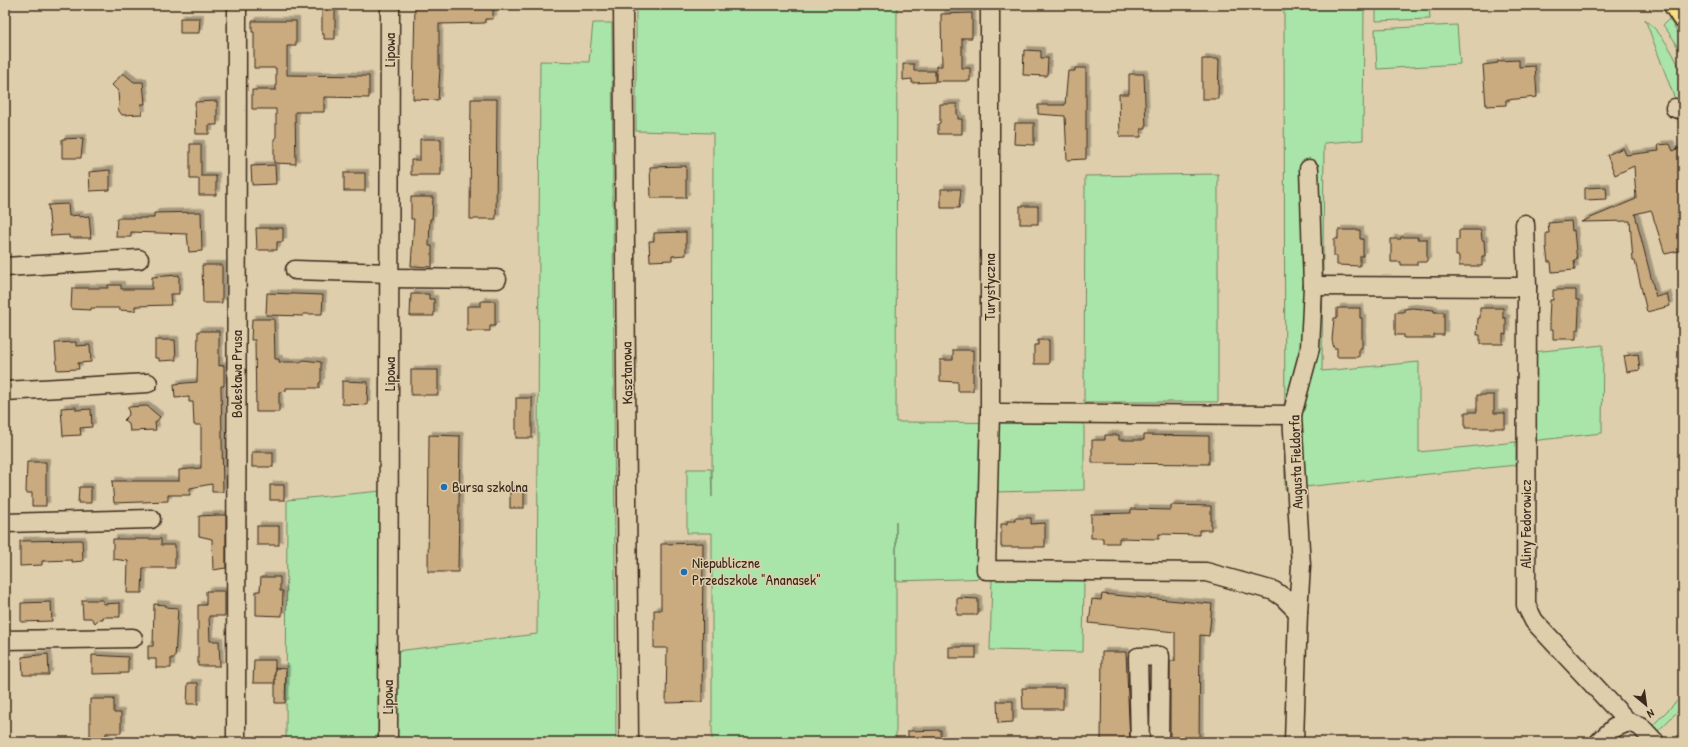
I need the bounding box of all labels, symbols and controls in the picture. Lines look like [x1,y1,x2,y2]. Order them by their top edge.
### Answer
street label: Lipowa [379,33,400,67]
street label: Turystyczna [979,253,1000,321]
street label: Bolesława Prusa [226,330,247,418]
street label: Kasztanowa [615,341,638,404]
street label: Lipowa [379,357,400,391]
street label: Augusta Fieldorfa [1283,414,1308,509]
place label: Bursa szkolna [452,476,528,497]
street label: Aliny Fedorowicz [1515,479,1536,569]
marker: Bursa szkolna [439,482,449,492]
place label: Niepubliczne Przedszkole "Ananasek" [692,552,821,590]
marker: Niepubliczne Przedszkole "Ananasek" [679,567,689,577]
street label: Lipowa [377,680,398,714]
north arrow [1626,685,1666,725]
text: N [1645,706,1657,721]

